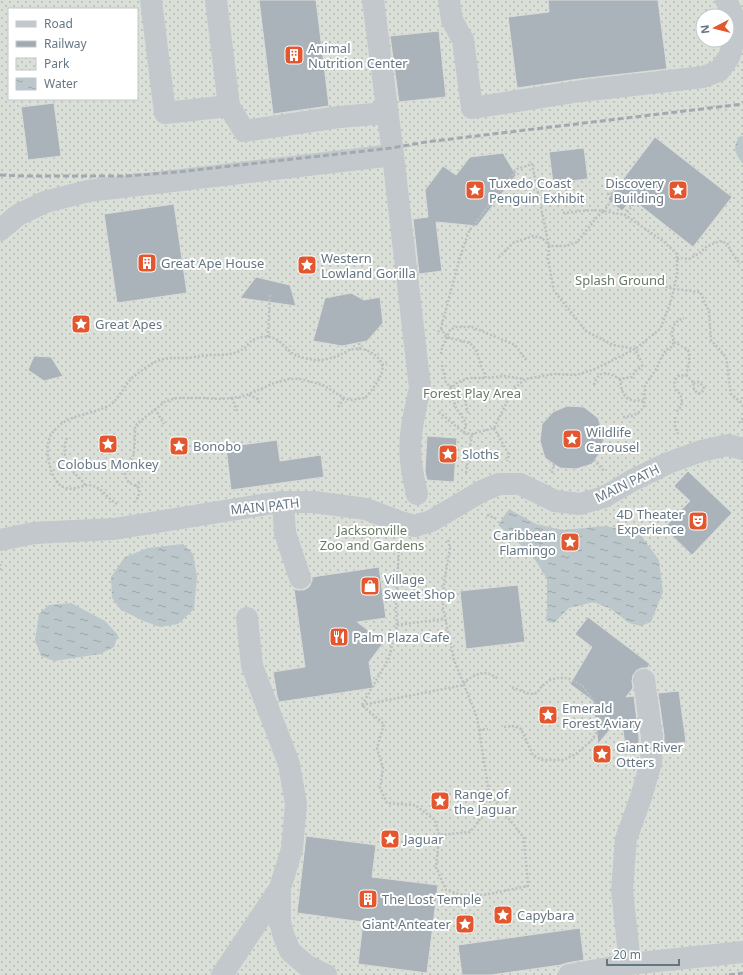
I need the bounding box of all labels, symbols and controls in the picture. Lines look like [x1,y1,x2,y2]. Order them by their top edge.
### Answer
legend [8,8,138,100]
north arrow [695,8,735,48]
text: Road [44,15,73,32]
text: N [697,24,713,35]
text: Railway [44,35,88,52]
place label: Animal Nutrition Center [308,39,408,72]
building icon: Animal Nutrition Center [283,44,305,66]
text: Park [44,55,70,72]
text: Water [44,75,78,92]
place label: Tuxedo Coast Penguin Exhibit [489,174,585,207]
place label: Discovery Building [605,174,664,207]
place icon: Tuxedo Coast Penguin Exhibit [464,179,486,201]
place icon: Discovery Building [667,179,689,201]
place label: Western Lowland Gorilla [321,249,416,282]
building icon: Great Ape House [136,252,158,274]
place label: Great Ape House [161,254,264,272]
place icon: Western Lowland Gorilla [296,254,318,276]
park label: Splash Ground [575,271,665,289]
place icon: Great Apes [70,313,92,335]
place label: Great Apes [95,315,162,333]
park label: Forest Play Area [423,384,521,402]
place label: Wildlife Carousel [586,423,639,456]
place icon: Wildlife Carousel [561,428,583,450]
place icon: Colobus Monkey [97,433,119,455]
place icon: Bonobo [168,435,190,457]
place label: Bonobo [193,437,241,455]
place icon: Sloths [437,443,459,465]
place label: Sloths [462,445,499,463]
place label: Colobus Monkey [57,455,159,473]
street label: MAIN PATH [592,460,662,506]
street label: MAIN PATH [230,493,300,519]
place label: 4D Theater Experience [616,505,685,538]
theatre icon: 4D Theater Experience [687,510,709,532]
park label: Jacksonville Zoo and Gardens [320,521,424,554]
place label: Caribbean Flamingo [493,526,556,559]
place icon: Caribbean Flamingo [559,531,581,553]
place label: Village Sweet Shop [384,570,455,603]
shop icon: Village Sweet Shop [359,575,381,597]
restaurant icon: Palm Plaza Cafe [328,626,350,648]
place label: Palm Plaza Cafe [353,628,450,646]
place label: Emerald Forest Aviary [562,699,641,732]
place icon: Emerald Forest Aviary [537,704,559,726]
place label: Giant River Otters [616,738,684,771]
place icon: Giant River Otters [591,743,613,765]
place label: Range of the Jaguar [454,785,518,818]
place icon: Range of the Jaguar [429,790,451,812]
place icon: Jaguar [379,828,401,850]
place label: Jaguar [402,830,444,848]
building icon: The Lost Temple [357,888,379,910]
place label: The Lost Temple [382,890,481,908]
place icon: Capybara [492,904,514,926]
place label: Capybara [517,906,575,924]
place icon: Giant Anteater [454,913,476,935]
place label: Giant Anteater [362,915,452,933]
scale bar [607,941,679,967]
text: 20 m [613,946,641,963]

